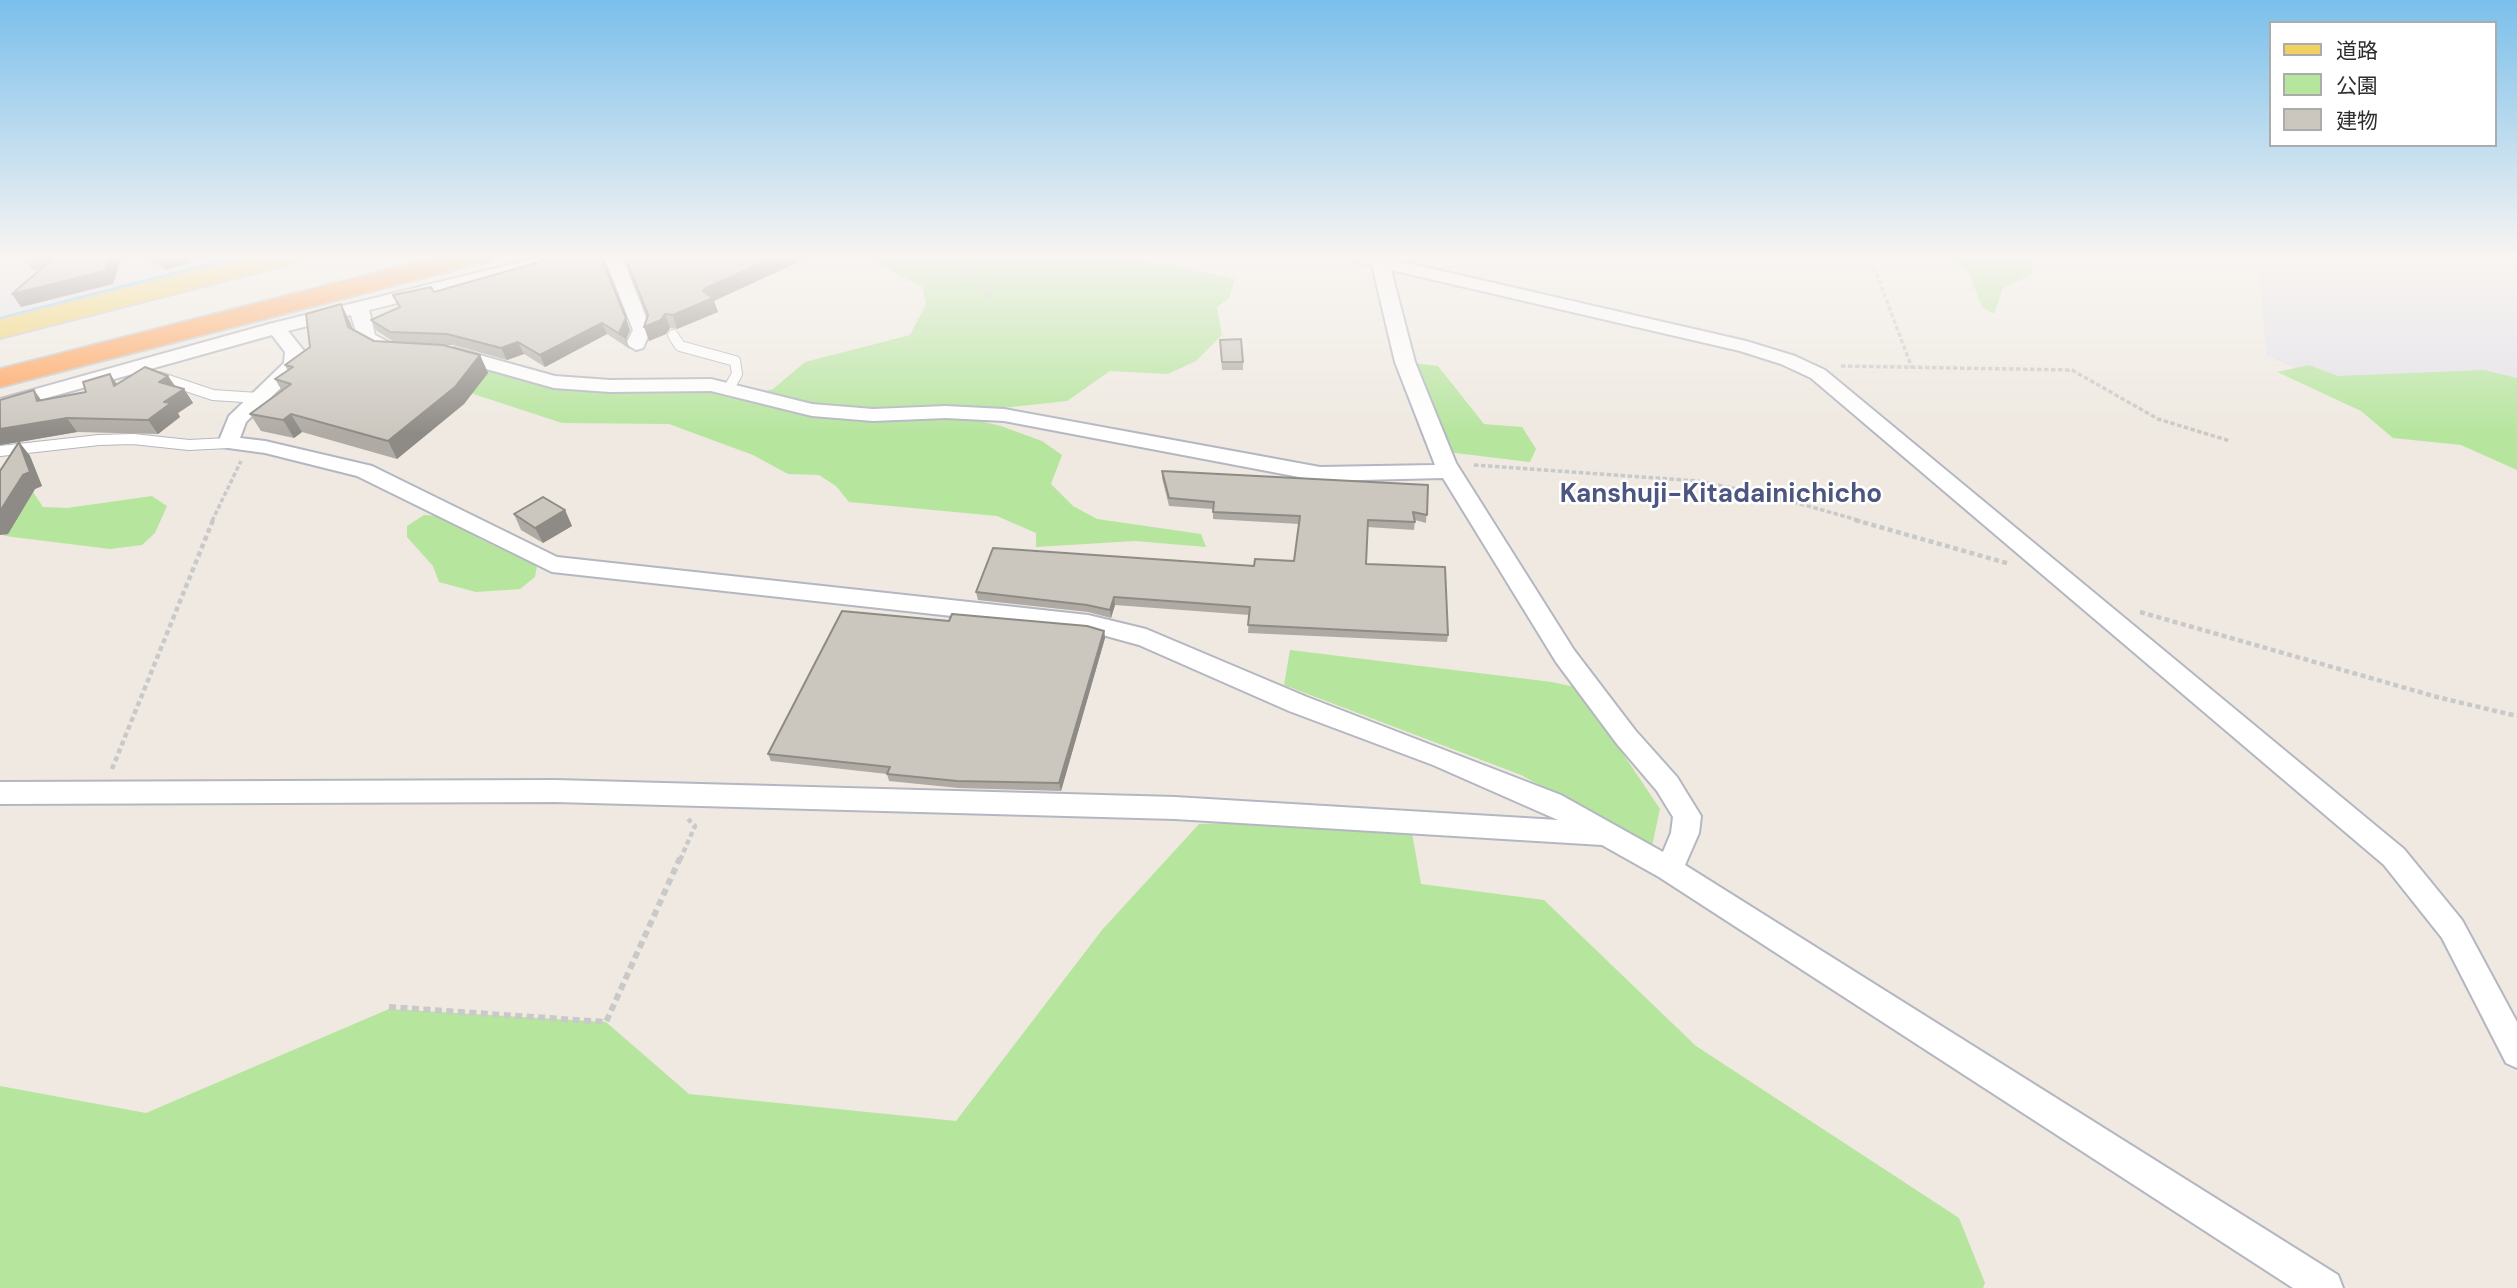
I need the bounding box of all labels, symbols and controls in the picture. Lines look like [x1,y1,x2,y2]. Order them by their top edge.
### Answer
legend [2268,21,2496,147]
text: 道路 [2336,37,2378,65]
text: 公園 [2336,72,2378,100]
text: 建物 [2336,107,2378,135]
district label: Kanshuji-Kitadainichicho [1560,479,1882,511]

